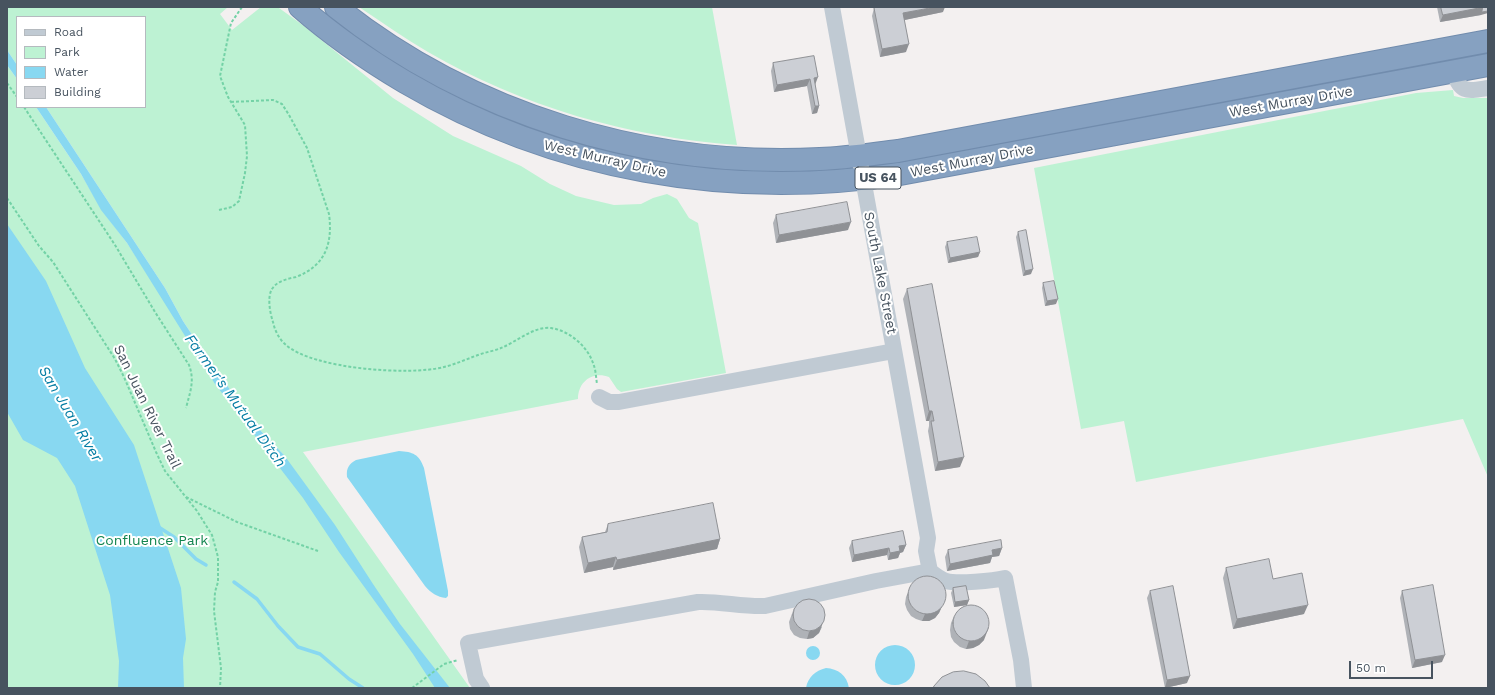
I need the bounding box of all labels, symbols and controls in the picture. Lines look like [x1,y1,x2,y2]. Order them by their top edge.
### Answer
legend [16,16,146,108]
text: Road [54,25,83,39]
text: Park [54,45,80,59]
text: Water [54,65,88,79]
street label: West Murray Drive [1228,83,1354,121]
text: Building [54,85,101,99]
street label: West Murray Drive [542,137,668,181]
street label: West Murray Drive [909,141,1035,181]
road number: US 64 [855,167,901,189]
street label: South Lake Street [860,210,900,336]
water label: Farmer's Mutual Ditch [181,331,289,471]
street label: San Juan River Trail [110,342,184,472]
water label: San Juan River [34,363,106,465]
park label: Confluence Park [96,533,208,549]
scale bar [1351,653,1435,679]
text: 50 m [1356,661,1386,675]

